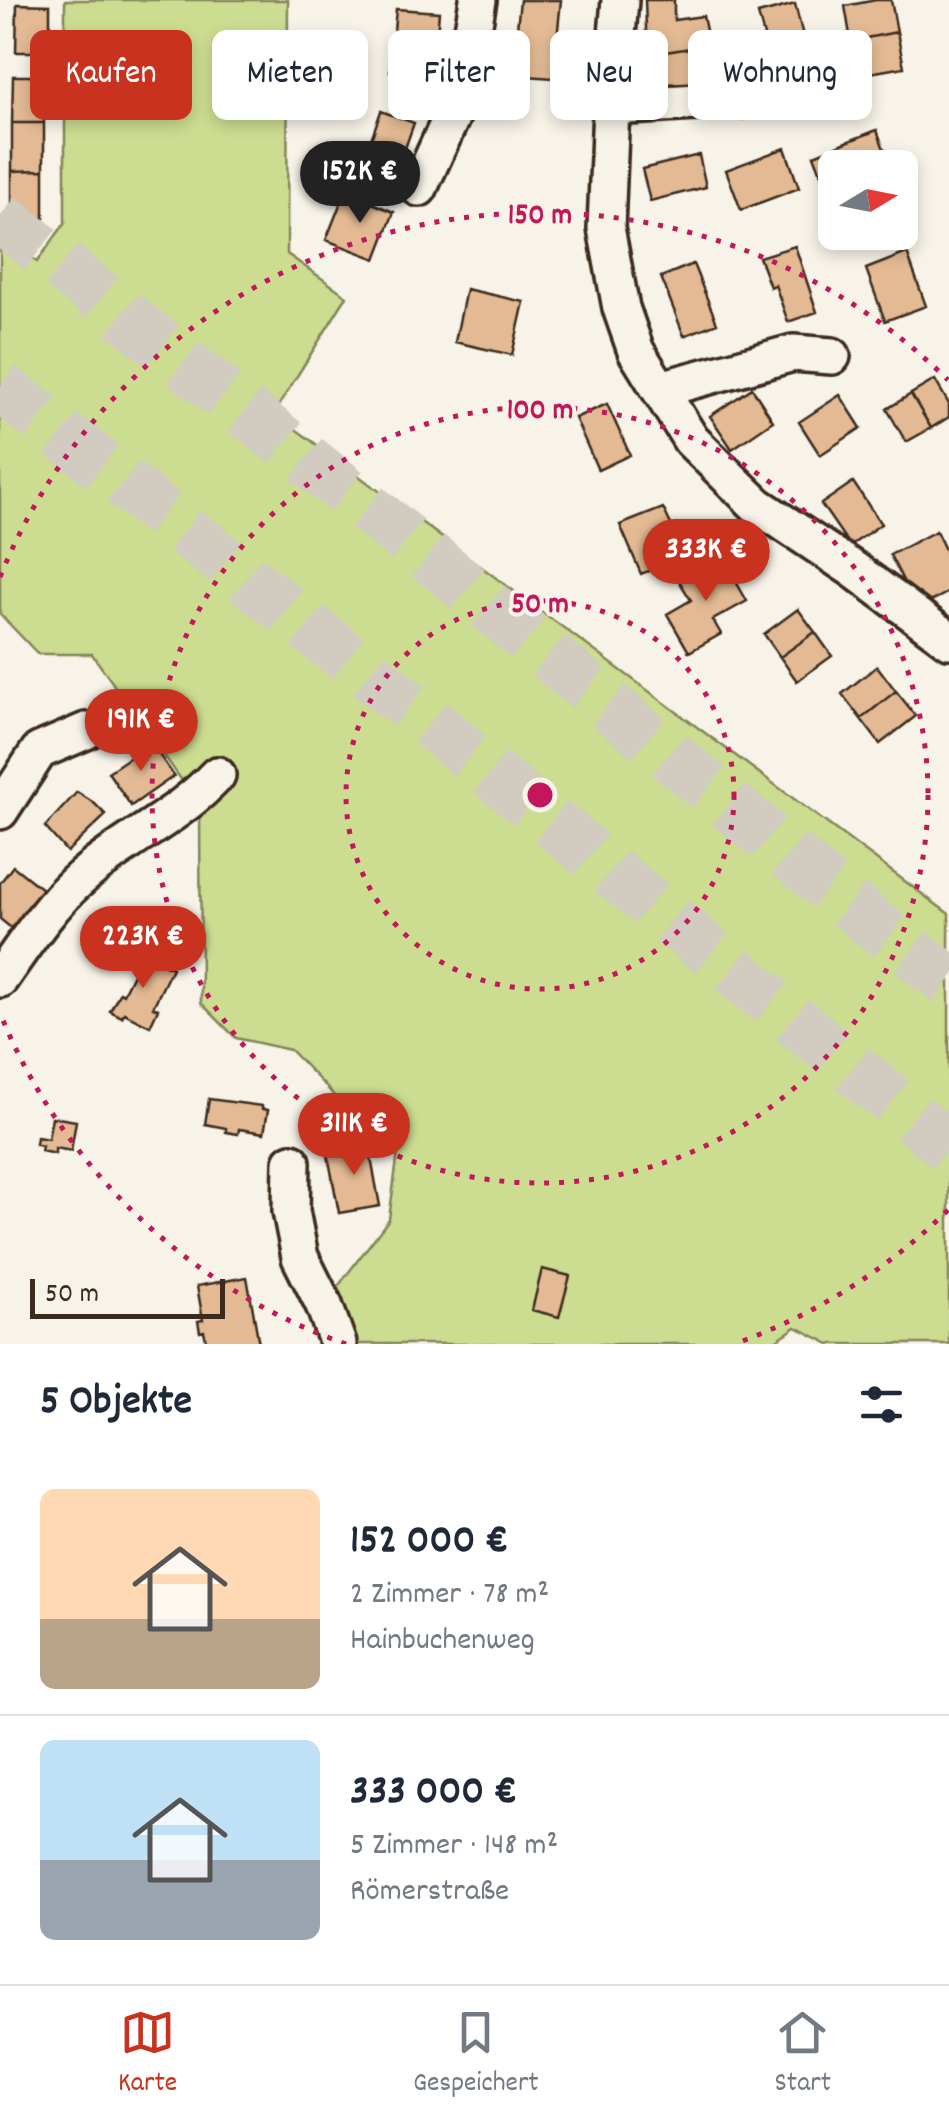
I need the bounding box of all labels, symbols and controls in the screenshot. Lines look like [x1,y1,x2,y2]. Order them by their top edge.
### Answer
chip: Kaufen [30,30,192,120]
chip: Mieten [212,30,368,120]
chip: Filter [388,30,530,120]
chip: Neu [550,30,668,120]
chip: Wohnung [688,30,872,120]
pin: 152K € [279,141,441,226]
text: 152K € [322,150,398,196]
north arrow [818,150,918,250]
map controls [818,150,918,250]
text: 150 m [508,196,572,239]
text: 100 m [507,391,573,434]
pin: 333K € [625,519,787,604]
text: 333K € [665,528,747,574]
text: 50 m [511,585,569,628]
pin: 191K € [60,689,222,774]
text: 191K € [107,698,175,744]
centre of rings [522,777,558,813]
pin: 223K € [62,906,224,991]
text: 223K € [102,915,184,961]
pin: 311K € [273,1093,435,1178]
text: 311K € [320,1102,388,1148]
scale bar [30,1274,225,1318]
text: 50 m [45,1276,99,1316]
text: 5 Objekte [40,1374,192,1434]
icon: filters [854,1377,909,1432]
text: 152 000 € [350,1513,508,1573]
icon: home [120,1529,240,1649]
text: 2 Zimmer · 78 m² [350,1573,549,1619]
text: Hainbuchenweg [350,1619,535,1665]
text: 333 000 € [350,1764,517,1824]
icon: home [120,1780,240,1900]
text: 5 Zimmer · 148 m² [350,1824,558,1870]
text: Römerstraße [350,1870,509,1916]
tab: Karte [118,2005,177,2105]
tab: Gespeichert [413,2005,539,2105]
tab: Start [774,2005,831,2105]

